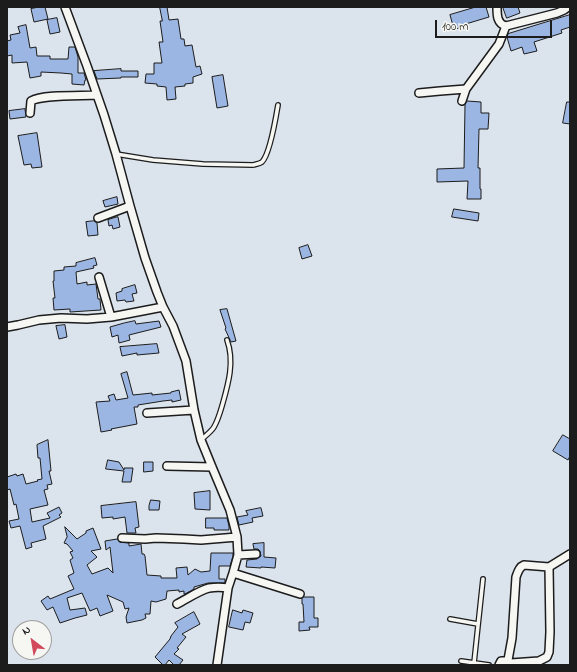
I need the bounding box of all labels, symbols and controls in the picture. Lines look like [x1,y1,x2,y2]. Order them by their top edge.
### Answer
scale bar [437,12,554,38]
text: 100 m [442,18,469,36]
north arrow [12,620,52,660]
text: N [19,622,34,639]

